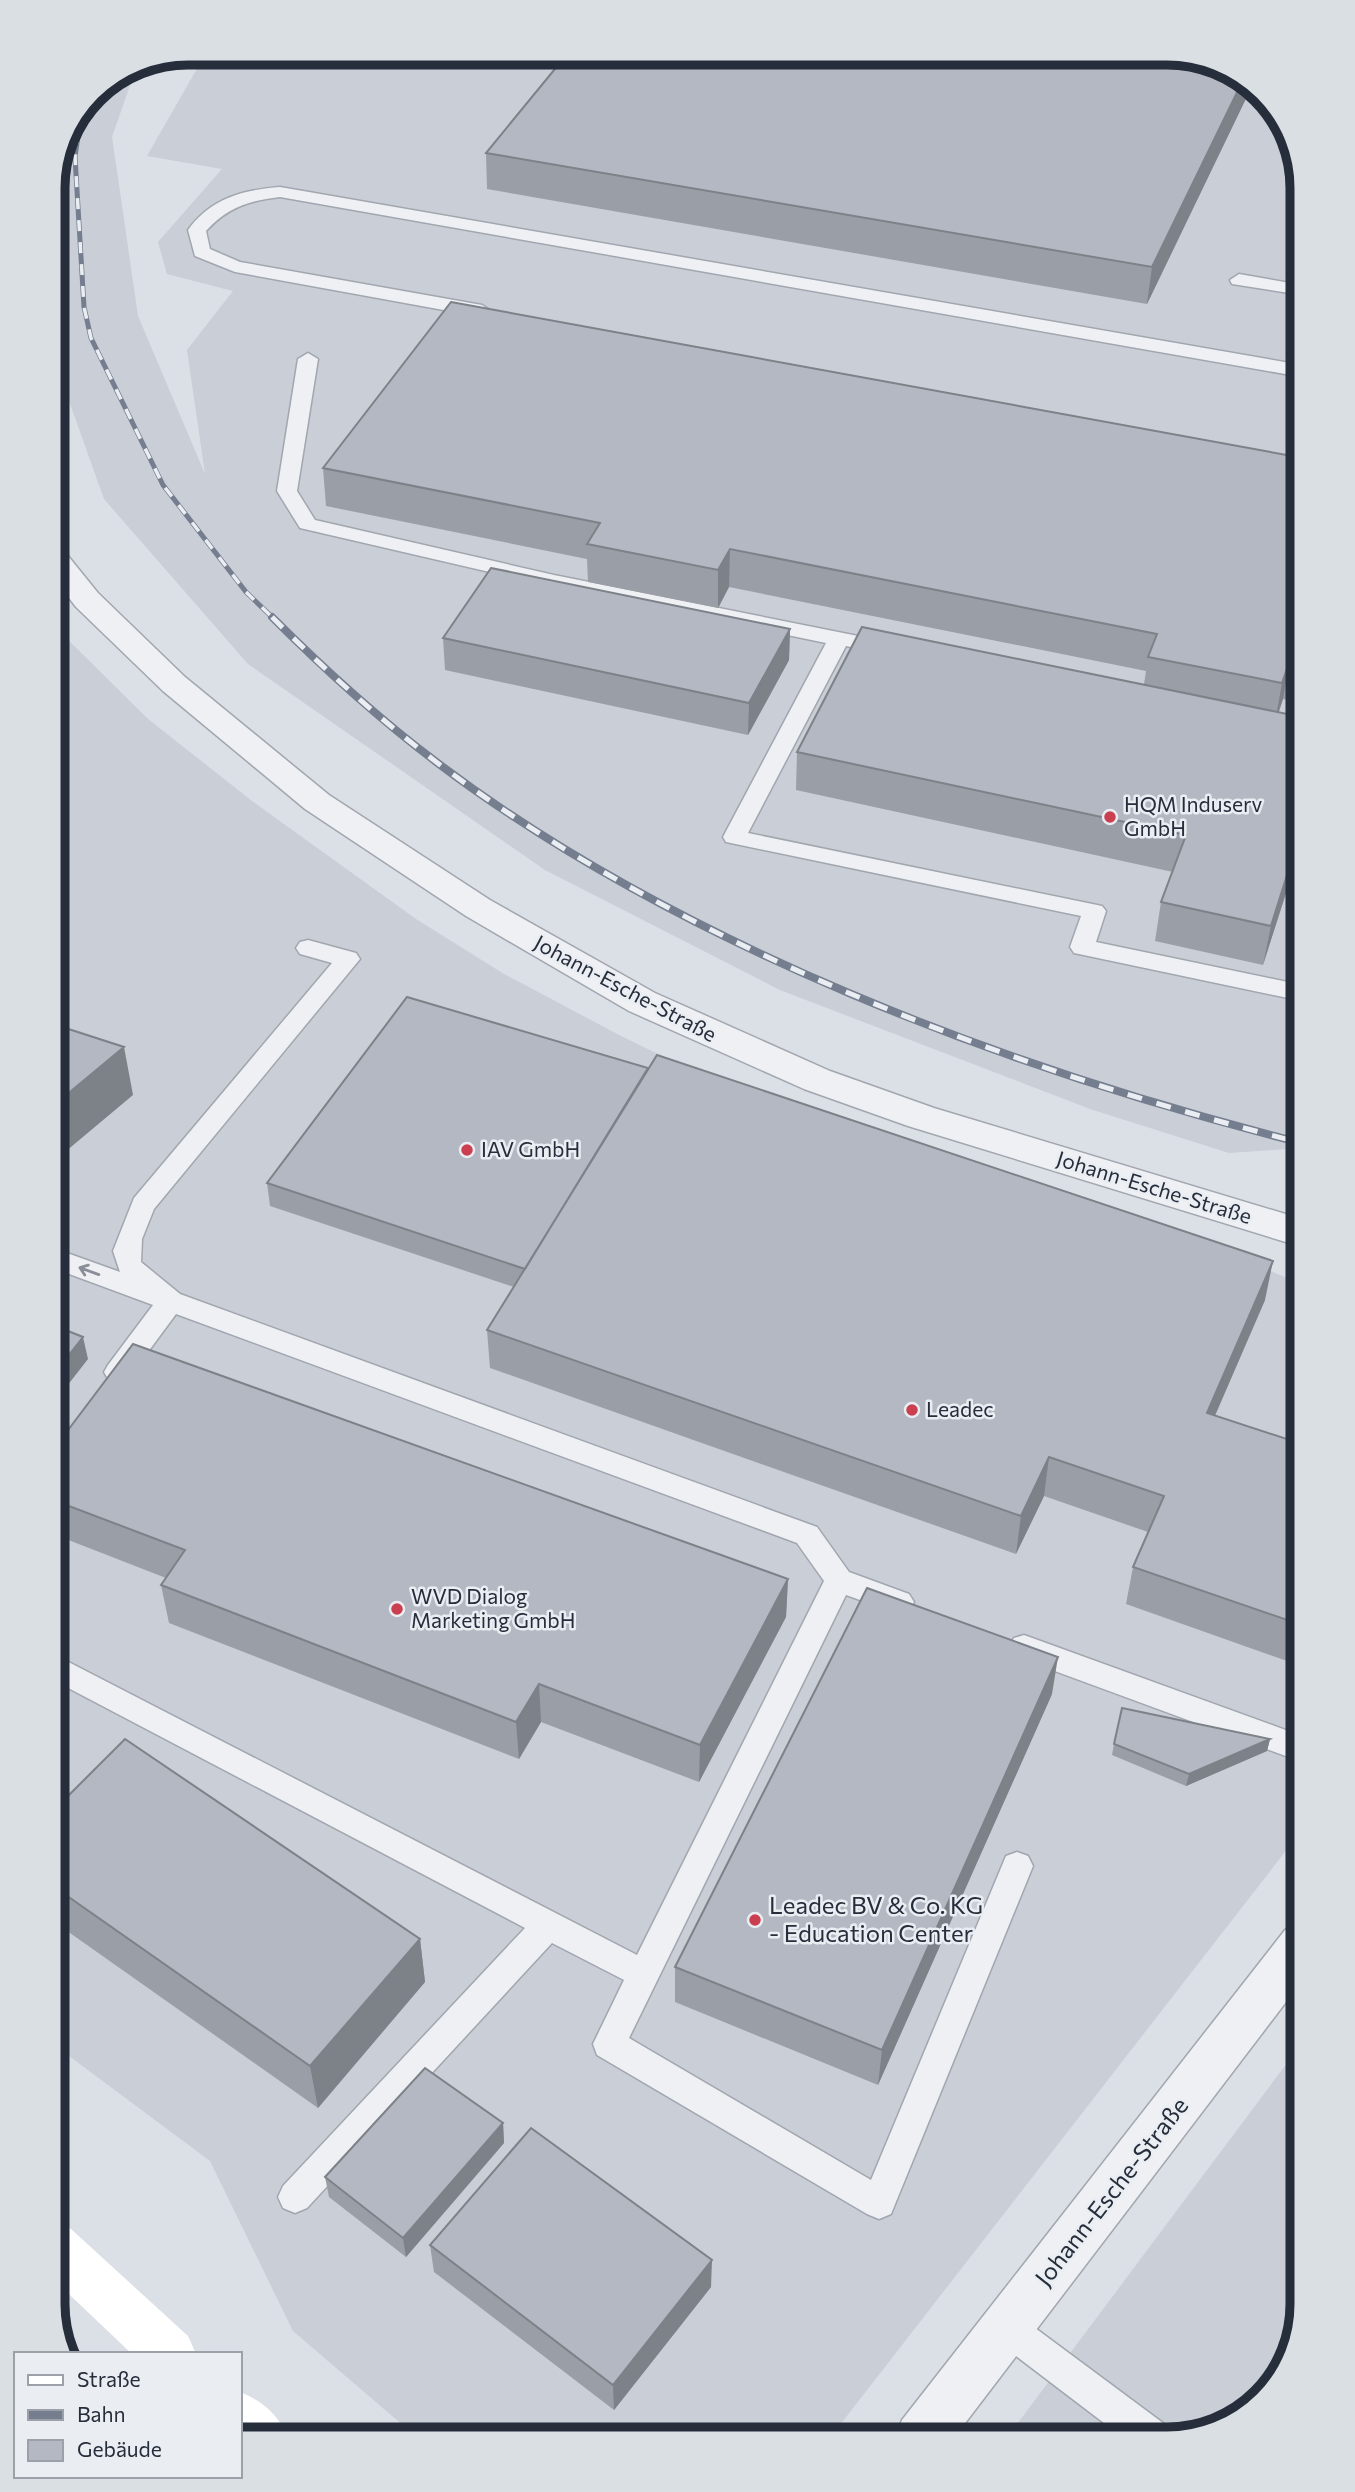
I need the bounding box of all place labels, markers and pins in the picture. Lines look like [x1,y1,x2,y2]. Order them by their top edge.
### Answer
place label: HQM Induserv GmbH [1124,791,1262,840]
marker: HQM Induserv GmbH [1102,809,1118,825]
place label: IAV GmbH [481,1136,580,1161]
marker: IAV GmbH [459,1142,475,1158]
place label: Leadec [926,1396,994,1421]
marker: Leadec [904,1402,920,1418]
place label: WVD Dialog Marketing GmbH [411,1583,575,1632]
marker: WVD Dialog Marketing GmbH [389,1601,405,1617]
place label: Leadec BV & Co. KG - Education Center [769,1890,983,1947]
marker: Leadec BV & Co. KG - Education Center [747,1912,763,1928]

